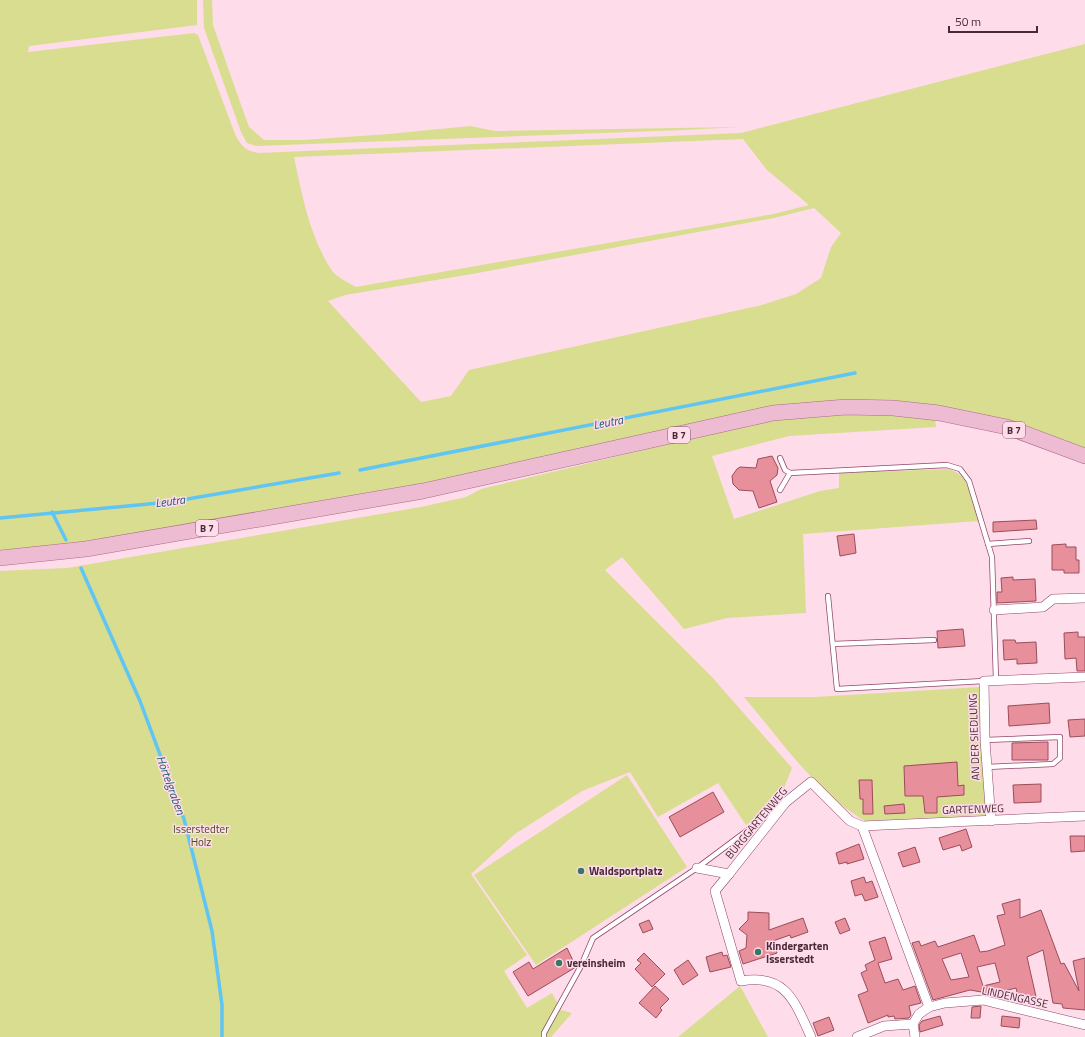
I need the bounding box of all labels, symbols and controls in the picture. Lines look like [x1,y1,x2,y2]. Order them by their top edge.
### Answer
scale bar [949,8,1037,34]
text: 50 m [955,12,981,31]
water label: Leutra [591,410,626,434]
road number: B 7 [1003,422,1025,438]
road number: B 7 [668,427,690,443]
water label: Leutra [154,490,187,512]
road number: B 7 [196,520,218,536]
street label: AN DER SIEDLUNG [964,693,984,781]
water label: Hörtelgraben [151,753,191,818]
street label: BURGGARTENWEG [721,784,791,862]
street label: GARTENWEG [942,800,1004,818]
park label: Isserstedter Holz [173,821,229,850]
place label: Waldsportplatz [589,863,662,879]
marker: Waldsportplatz [576,866,586,876]
place label: Kindergarten Isserstedt [766,938,828,967]
marker: Kindergarten Isserstedt [753,947,763,957]
place label: vereinsheim [567,955,626,971]
marker: vereinsheim [554,958,564,968]
street label: LINDENGASSE [980,982,1050,1012]

